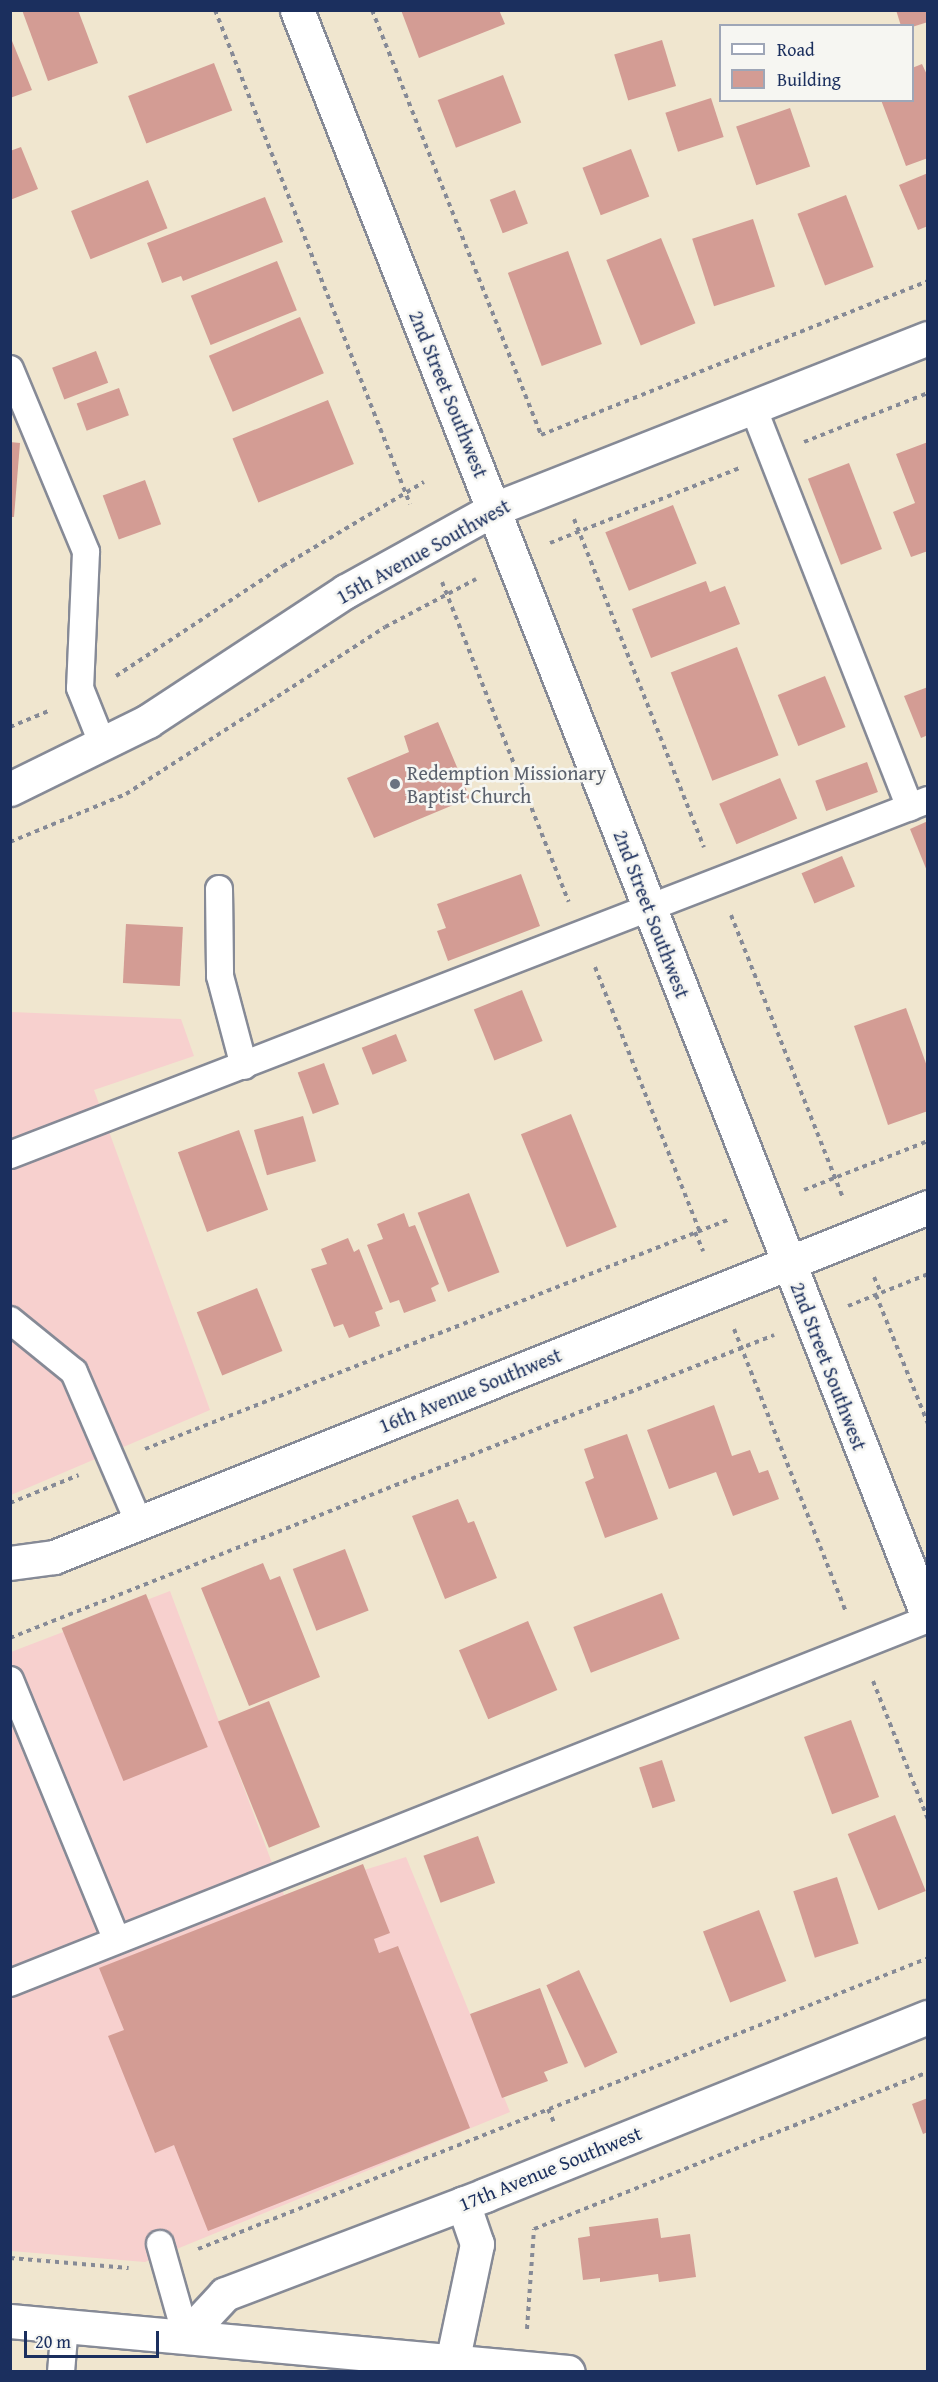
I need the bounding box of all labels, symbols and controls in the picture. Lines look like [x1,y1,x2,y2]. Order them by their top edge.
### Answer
legend [719,24,914,102]
text: Road [777,36,815,63]
text: Building [777,66,841,93]
street label: 2nd Street Southwest [404,307,494,481]
street label: 15th Avenue Southwest [332,493,514,609]
place label: Redemption Missionary Baptist Church [407,760,606,807]
marker: Redemption Missionary Baptist Church [388,777,402,791]
street label: 2nd Street Southwest [609,827,695,1001]
street label: 2nd Street Southwest [786,1279,872,1453]
street label: 16th Avenue Southwest [375,1342,565,1438]
street label: 17th Avenue Southwest [455,2120,645,2216]
scale bar [27,2319,162,2357]
text: 20 m [35,2328,71,2355]

